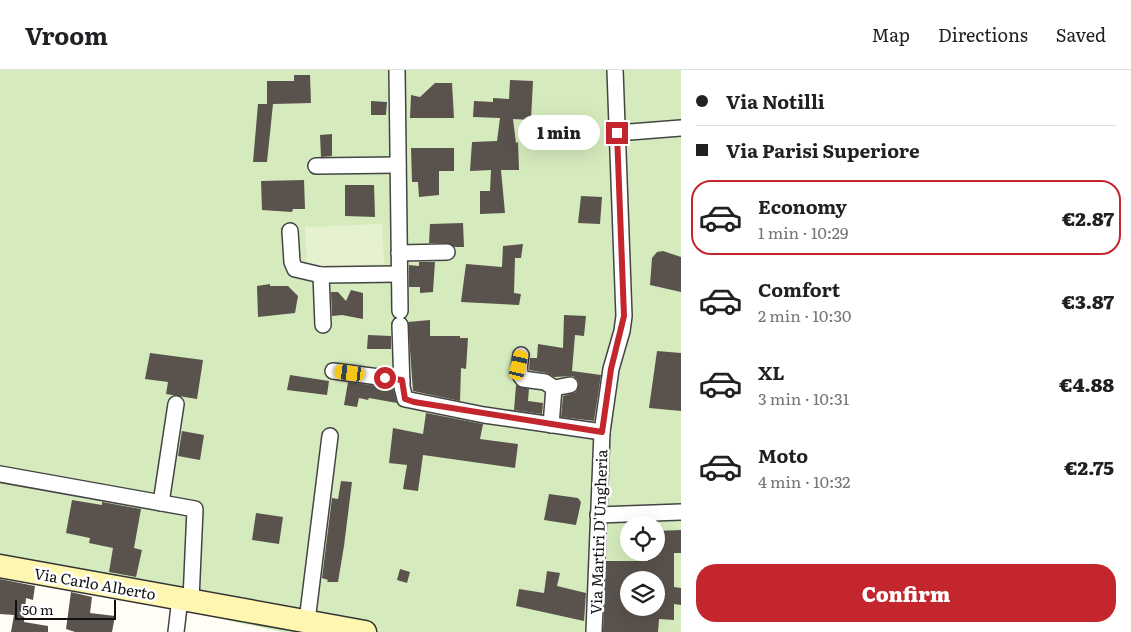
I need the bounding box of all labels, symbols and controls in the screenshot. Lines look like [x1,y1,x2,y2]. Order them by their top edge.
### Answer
text: Vroom [25,17,108,52]
text: Map [872,21,910,48]
text: Directions [938,21,1028,48]
text: Saved [1056,21,1106,48]
text: Via Notilli [726,87,825,115]
callout: 1 min [517,116,600,150]
text: 1 min [537,120,581,144]
route end [606,122,628,144]
text: Via Parisi Superiore [726,136,920,164]
text: Economy [758,192,847,220]
icon: car [698,195,743,240]
text: €2.87 [1062,204,1114,232]
text: 1 min · 10:29 [758,220,848,244]
text: Comfort [758,275,840,303]
icon: car [698,278,743,323]
text: €3.87 [1062,287,1114,315]
text: 2 min · 10:30 [758,303,851,327]
car [508,349,529,381]
text: XL [758,358,785,386]
icon: car [698,361,743,406]
car [334,364,365,382]
route start [374,367,396,389]
text: €4.88 [1059,370,1114,398]
text: 3 min · 10:31 [758,386,849,410]
text: Moto [758,441,808,469]
icon: car [698,444,743,489]
street label: Via Martiri D'Ungheria [584,448,612,615]
text: €2.75 [1064,453,1114,481]
text: 4 min · 10:32 [758,469,850,493]
map controls [620,516,665,616]
button: locate [620,516,665,561]
street label: Via Carlo Alberto [32,561,158,605]
button: Confirm [696,564,1116,622]
button: layers [620,571,665,616]
scale bar [15,597,116,620]
text: 50 m [22,599,54,619]

